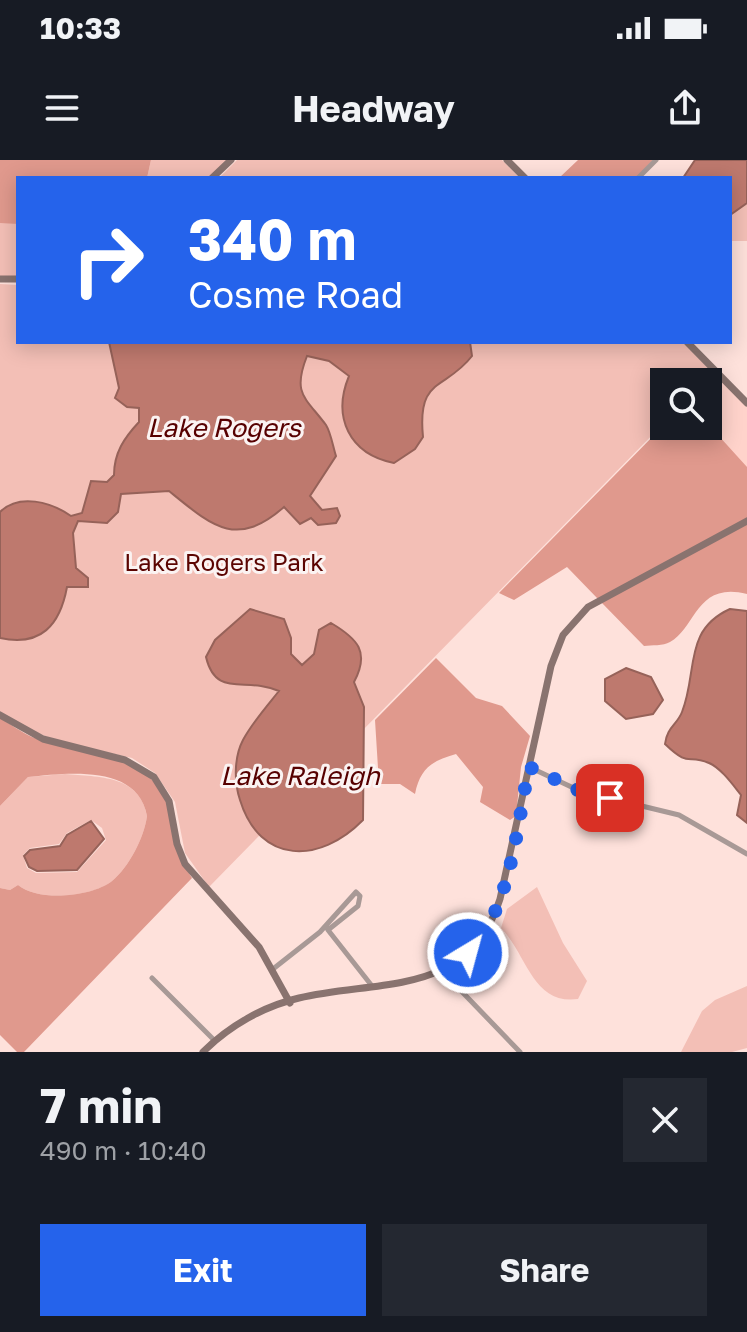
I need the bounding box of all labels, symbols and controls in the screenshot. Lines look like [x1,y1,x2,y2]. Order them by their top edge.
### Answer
text: 10:33 [40,10,121,46]
icon: menu [40,86,84,130]
icon: share [663,86,707,130]
text: Headway [292,87,455,130]
text: 340 m [188,205,357,272]
icon: right [56,208,160,312]
text: Cosme Road [188,273,403,316]
map controls [650,368,722,440]
button: search [650,368,722,440]
water label: Lake Rogers [147,412,302,443]
park label: Lake Rogers Park [124,547,324,576]
water label: Lake Raleigh [220,760,381,791]
pin [576,764,644,832]
icon: arrive [588,776,632,820]
position arrow [426,911,510,995]
text: 7 min [40,1076,162,1134]
button: close [623,1078,707,1162]
text: 490 m · 10:40 [40,1135,207,1166]
button: Exit [40,1224,366,1316]
button: Share [382,1224,707,1316]

